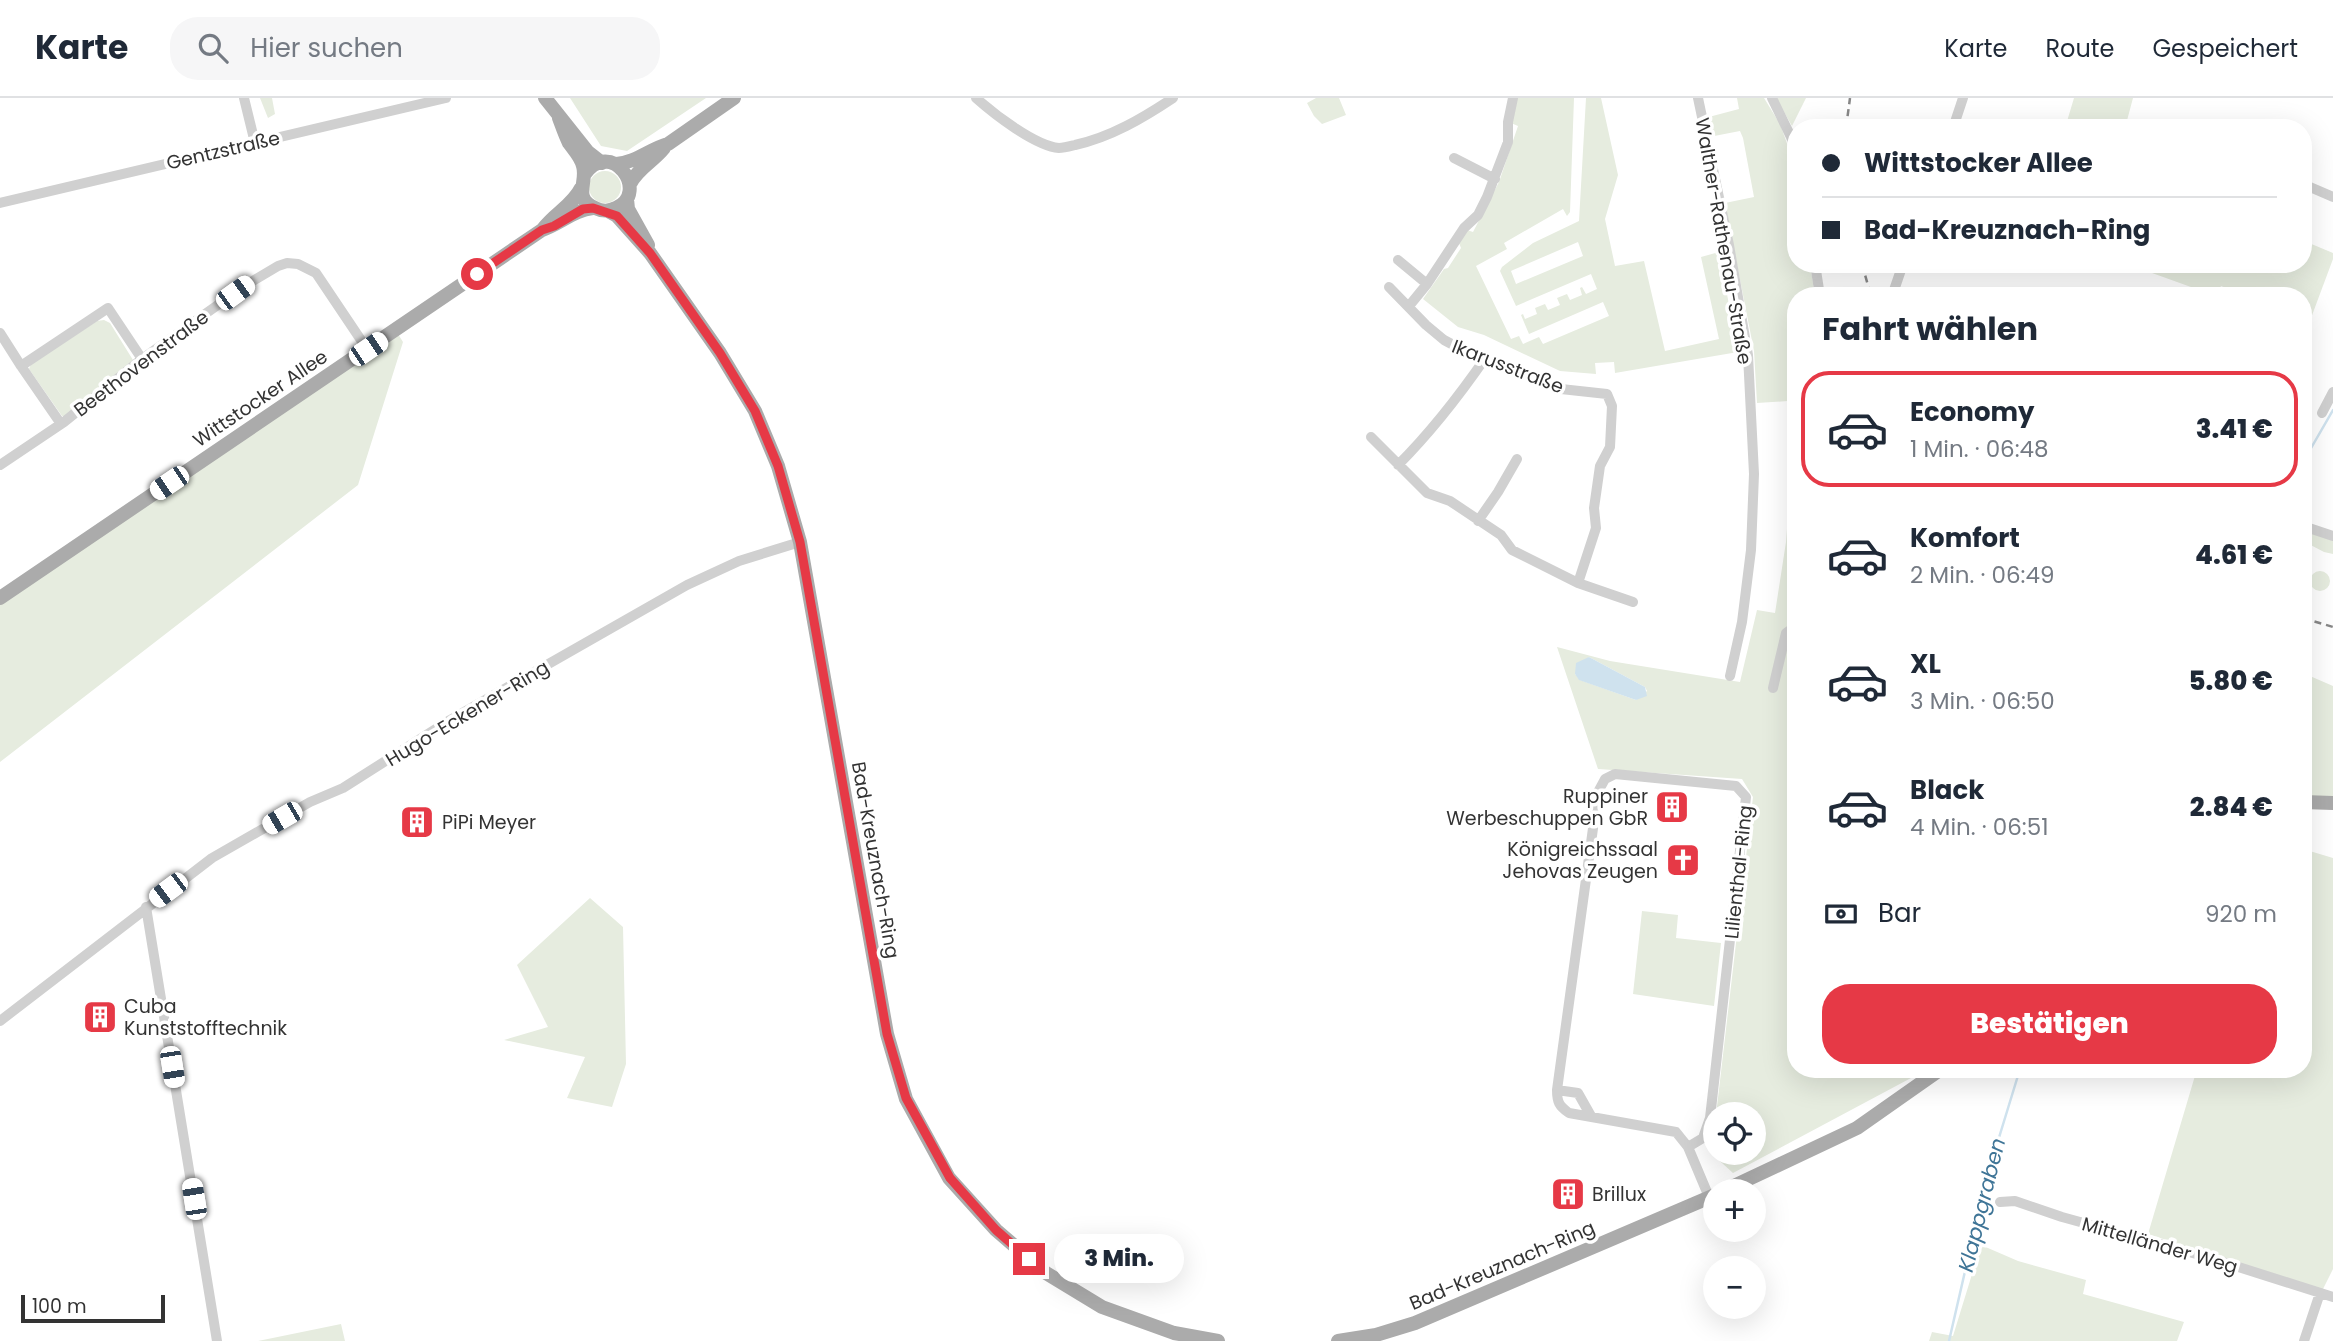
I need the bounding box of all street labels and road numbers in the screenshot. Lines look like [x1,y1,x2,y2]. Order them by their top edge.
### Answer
street label: Walther-Rathenau-Straße [1688,116,1759,367]
street label: Gentzstraße [164,124,283,177]
street label: Beethovenstraße [68,304,214,423]
street label: Ikarusstraße [1448,333,1568,400]
street label: Wittstocker Allee [188,343,333,454]
street label: Hugo-Eckener-Ring [380,654,554,773]
street label: Bad-Kreuznach-Ring [845,760,906,961]
street label: Lilienthal-Ring [1718,804,1759,940]
street label: Mittelländer Weg [2079,1210,2241,1281]
street label: Bad-Kreuznach-Ring [1405,1214,1599,1317]

